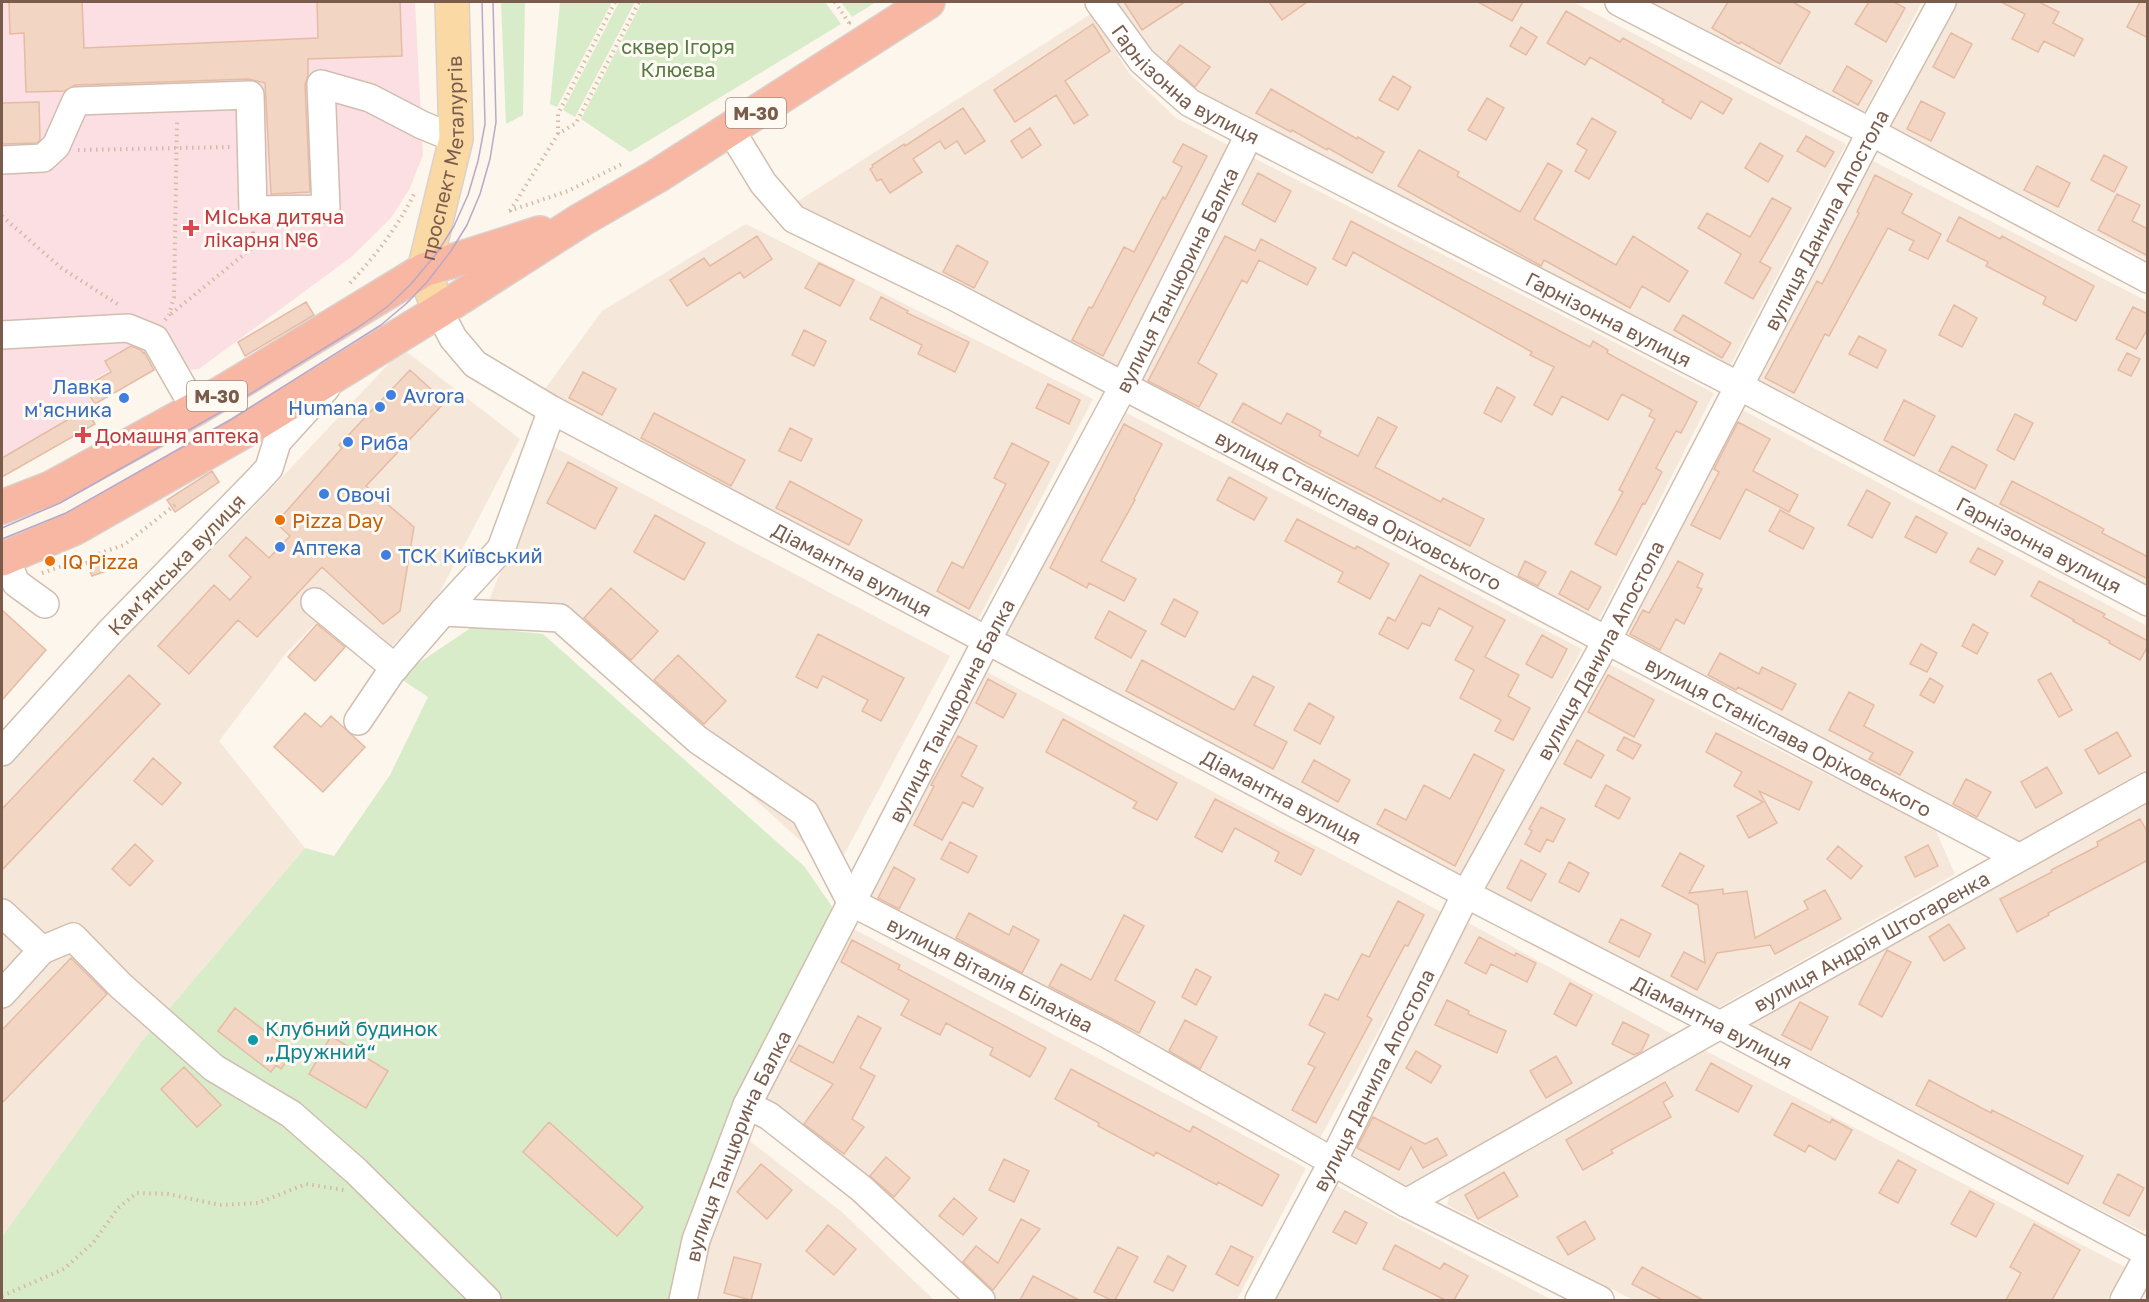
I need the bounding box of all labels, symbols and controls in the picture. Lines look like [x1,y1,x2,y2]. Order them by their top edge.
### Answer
street label: Гарнізонна вулиця [1107,19,1264,149]
park label: сквер Ігоря Клюєва [621,34,735,81]
street label: проспект Металургів [415,55,468,263]
road number: М-30 [726,98,786,128]
street label: вулиця Данила Апостола [1758,105,1893,334]
street label: вулиця Танцюрина Балка [1110,163,1243,396]
place label: МІська дитяча лікарня №6 [204,204,344,251]
marker: МІська дитяча лікарня №6 [182,219,200,237]
street label: Гарнізонна вулиця [1522,266,1696,372]
place label: Лавка м'ясника [24,374,112,421]
road number: М-30 [187,381,247,411]
place label: Avrora [403,383,465,407]
marker: Avrora [384,388,398,402]
marker: Лавка м'ясника [117,391,131,405]
place label: Humana [288,395,368,419]
marker: Humana [373,400,387,414]
place label: Домашня аптека [95,423,259,447]
street label: вулиця Станіслава Оріховського [1212,425,1506,595]
marker: Домашня аптека [76,428,90,442]
place label: Риба [360,430,409,454]
marker: Риба [341,435,355,449]
place label: Овочі [336,482,391,506]
marker: Овочі [317,487,331,501]
street label: Камʼянська вулиця [102,488,250,640]
street label: Гарнізонна вулиця [1953,491,2126,598]
place label: Pizza Day [292,508,383,532]
marker: Pizza Day [273,513,287,527]
street label: Діамантна вулиця [768,517,936,621]
place label: Аптека [292,535,361,559]
street label: вулиця Данила Апостола [1531,536,1669,764]
marker: Аптека [273,540,287,554]
place label: ТСК Київський [398,543,543,567]
marker: ТСК Київський [379,548,393,562]
place label: IQ Pizza [62,549,138,573]
marker: IQ Pizza [43,554,57,568]
street label: вулиця Танцюрина Балка [883,594,1019,826]
street label: вулиця Станіслава Оріховського [1642,651,1936,821]
street label: Діамантна вулиця [1198,744,1366,849]
street label: вулиця Андрія Штогаренка [1749,865,1993,1016]
street label: вулиця Віталія Білахіва [884,911,1097,1037]
street label: вулиця Данила Апостола [1307,965,1439,1195]
street label: Діамантна вулиця [1628,970,1797,1073]
place label: Клубний будинок „Дружний“ [265,1016,438,1063]
street label: вулиця Танцюрина Балка [680,1026,796,1264]
marker: Клубний будинок „Дружний“ [246,1033,260,1047]

